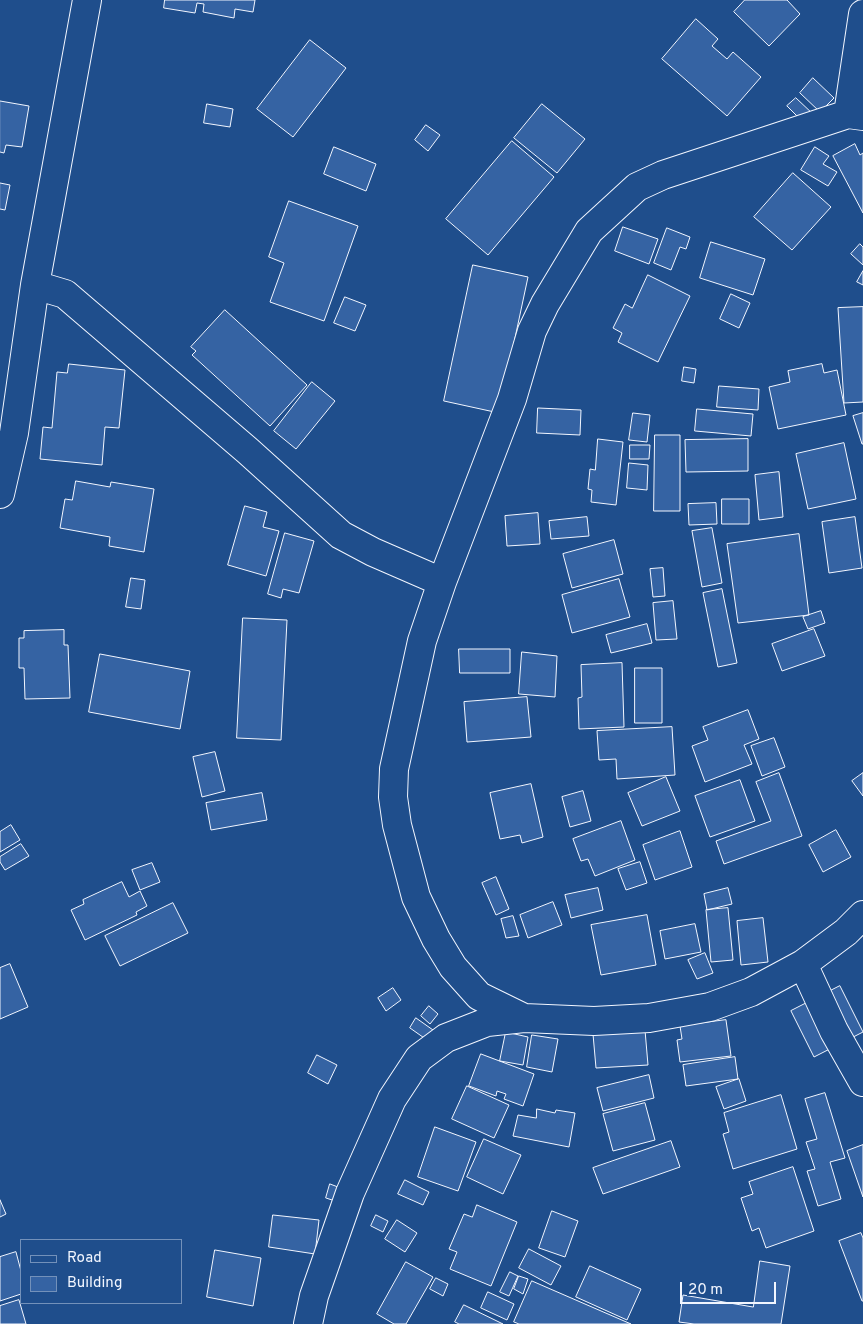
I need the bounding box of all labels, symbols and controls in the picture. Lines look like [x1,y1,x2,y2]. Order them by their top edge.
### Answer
legend [20,1239,182,1304]
text: Road [67,1249,102,1268]
scale bar [683,1272,779,1304]
text: Building [67,1274,122,1293]
text: 20 m [688,1281,723,1300]

